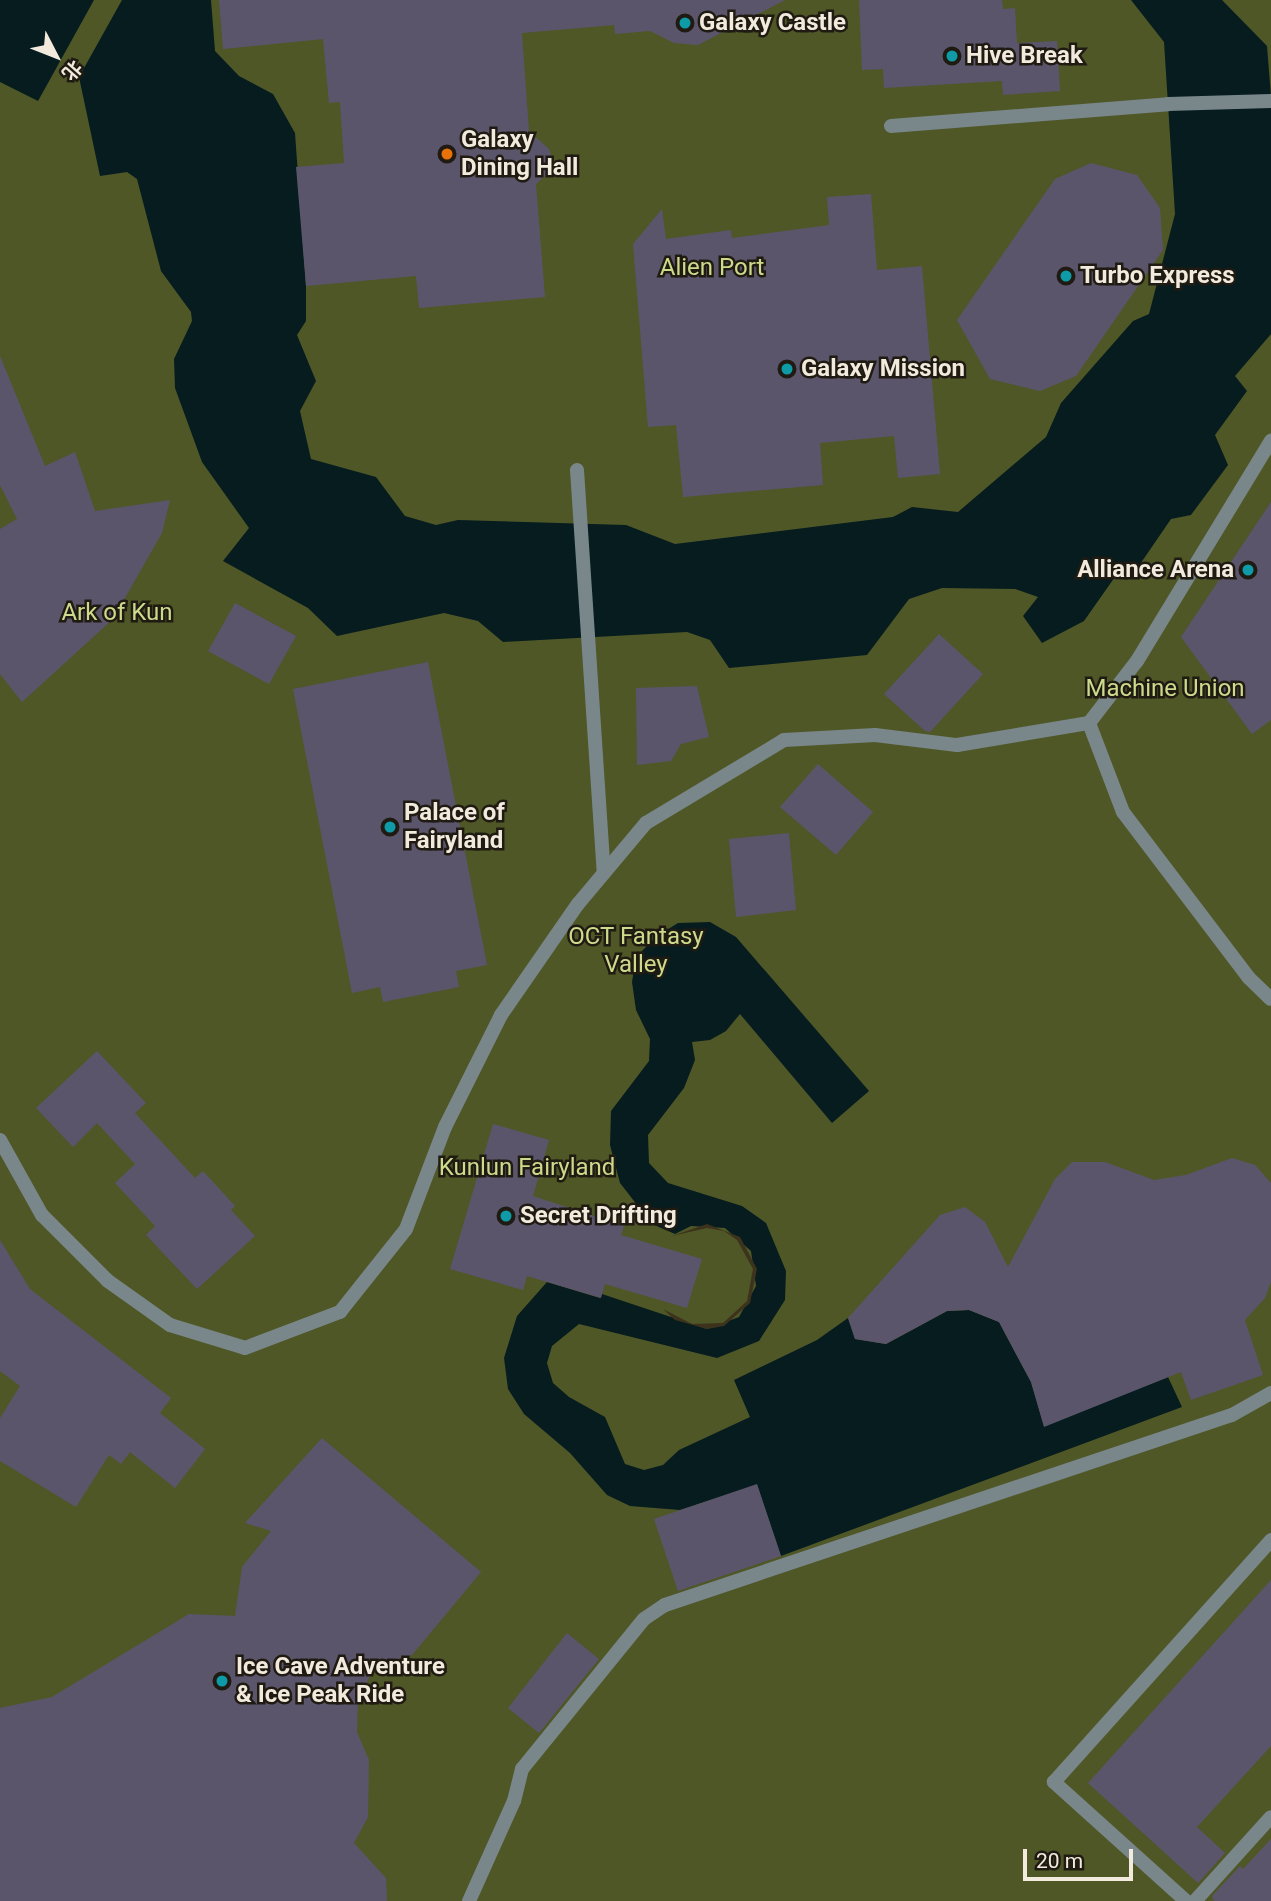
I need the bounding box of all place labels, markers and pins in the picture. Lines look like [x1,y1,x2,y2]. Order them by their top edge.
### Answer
place label: Galaxy Castle [699,9,846,37]
marker: Galaxy Castle [677,15,693,31]
place label: Hive Break [966,42,1083,70]
marker: Hive Break [944,48,960,64]
place label: Galaxy Dining Hall [461,126,578,182]
marker: Galaxy Dining Hall [439,146,455,162]
place label: Turbo Express [1080,262,1235,290]
marker: Turbo Express [1058,268,1074,284]
place label: Galaxy Mission [801,355,965,383]
marker: Galaxy Mission [779,361,795,377]
place label: Alliance Arena [1077,556,1234,584]
marker: Alliance Arena [1240,562,1256,578]
place label: Palace of Fairyland [404,799,505,855]
marker: Palace of Fairyland [382,819,398,835]
place label: Secret Drifting [520,1202,677,1230]
marker: Secret Drifting [498,1208,514,1224]
place label: Ice Cave Adventure & Ice Peak Ride [236,1653,445,1709]
marker: Ice Cave Adventure & Ice Peak Ride [214,1673,230,1689]

